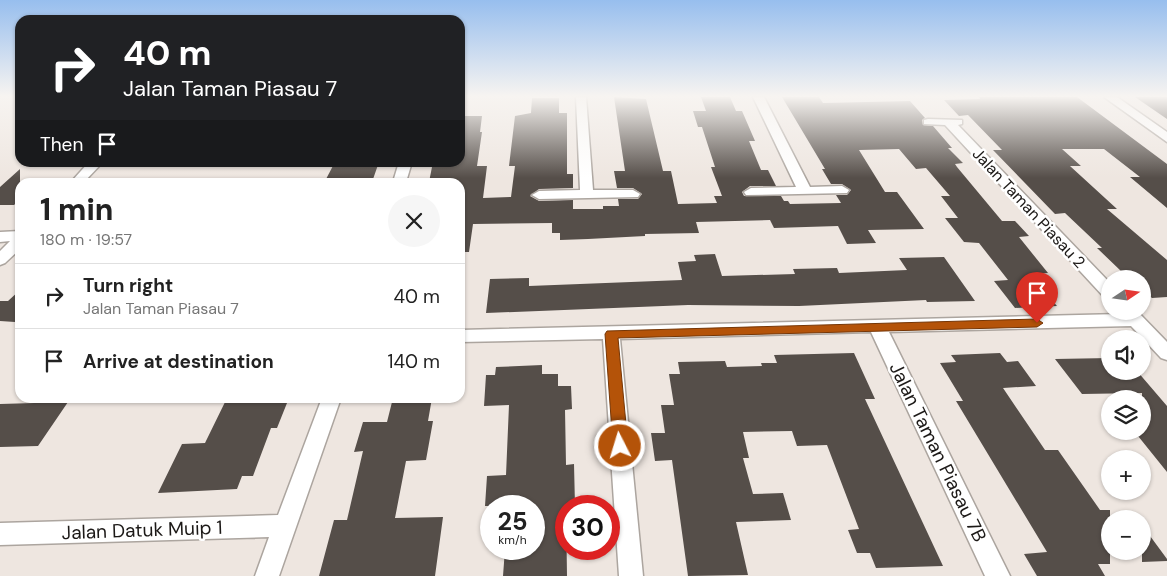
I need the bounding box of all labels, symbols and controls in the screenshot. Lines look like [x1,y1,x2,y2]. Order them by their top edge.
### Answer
text: 40 m [123,30,212,76]
icon: right [40,35,105,100]
text: Jalan Taman Piasau 7 [123,74,337,103]
icon: arrive [93,130,121,158]
text: Then [40,132,83,157]
street label: Jalan Taman Piasau 2 [968,144,1090,272]
text: 1 min [40,190,113,229]
button: close [388,195,440,247]
text: 180 m · 19:57 [40,229,132,250]
north arrow [1101,270,1151,320]
map controls [1101,270,1151,560]
pin [1016,272,1058,323]
text: Turn right [83,273,173,298]
icon: arrive [1023,279,1051,307]
icon: right [40,282,68,310]
text: 40 m [393,284,440,309]
text: Jalan Taman Piasau 7 [83,298,239,319]
button: sound [1101,330,1151,380]
icon: arrive [40,347,68,375]
text: Arrive at destination [83,349,274,374]
text: 140 m [388,349,440,374]
street label: Jalan Taman Piasau 7B [884,358,992,546]
button: layers [1101,390,1151,440]
position arrow [593,419,645,471]
button: + [1101,450,1151,500]
speed limit sign: 30 [555,495,620,560]
text: 25 [498,505,527,538]
button: − [1101,510,1151,560]
street label: Jalan Datuk Muip 1 [61,515,223,545]
text: km/h [498,532,527,548]

